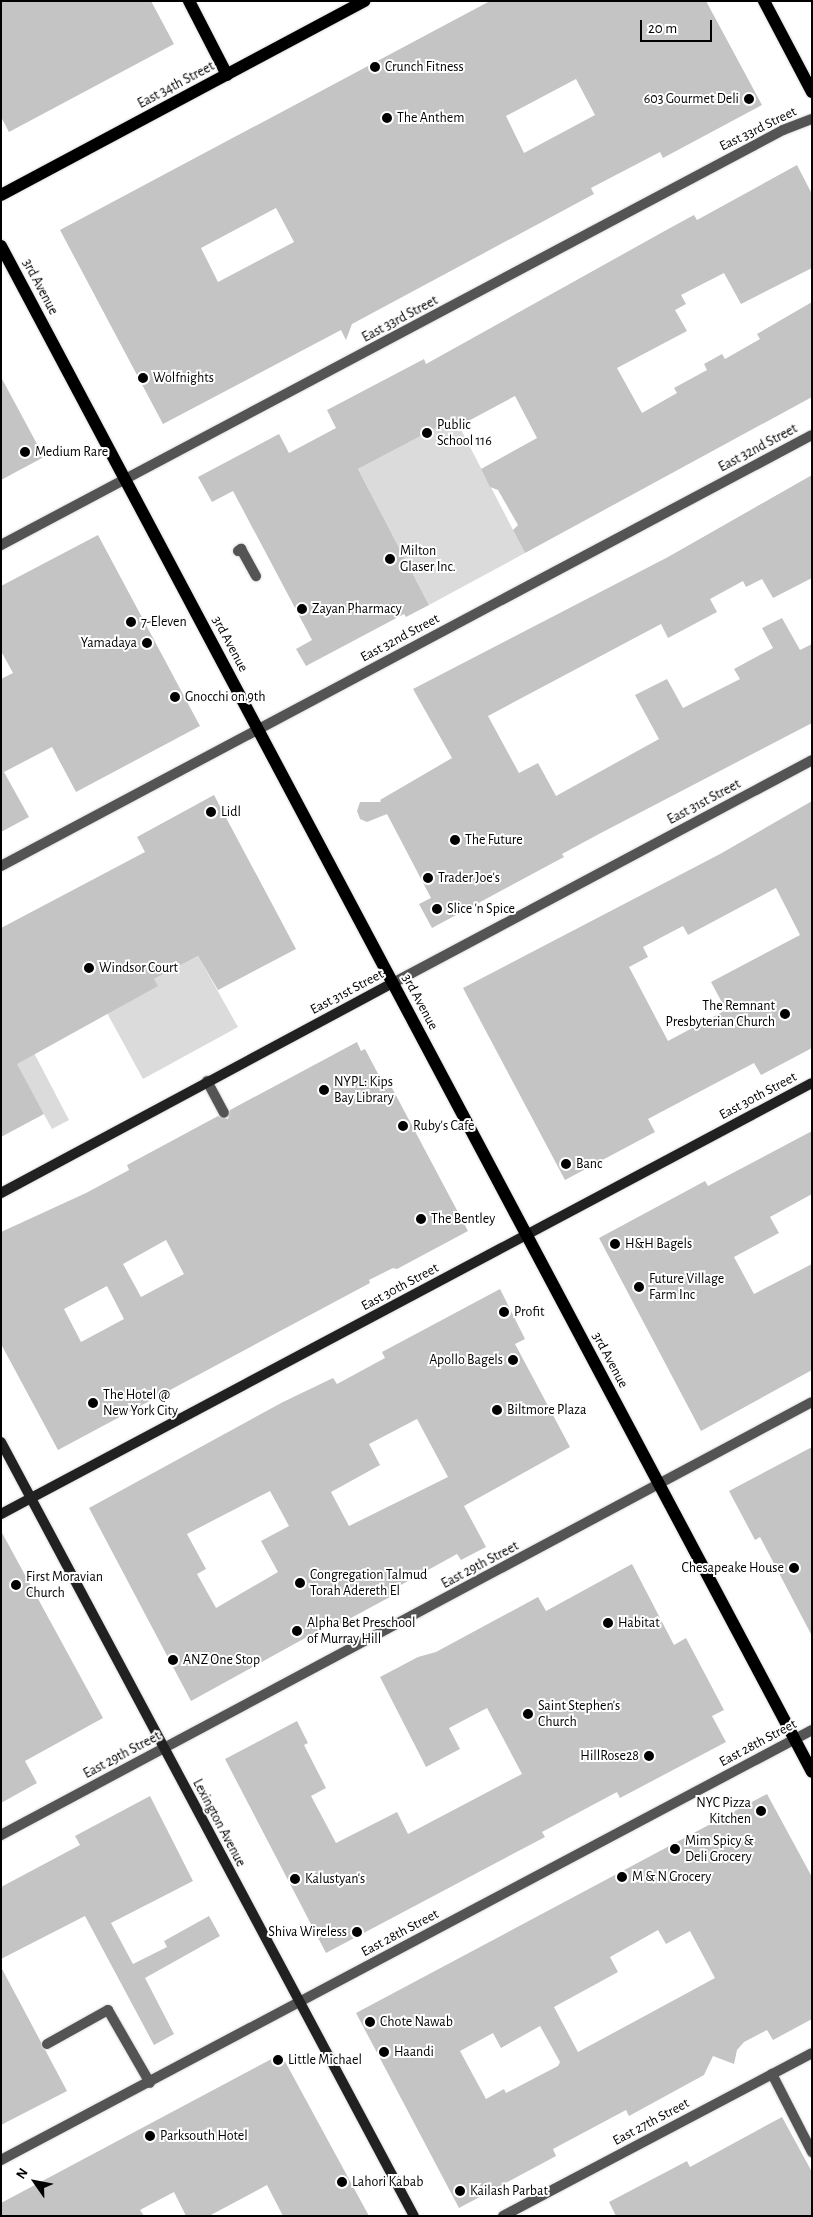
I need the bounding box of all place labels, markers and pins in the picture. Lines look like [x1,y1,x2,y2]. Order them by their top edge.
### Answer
place label: Crunch Fitness [385,59,464,75]
marker: Crunch Fitness [369,61,381,73]
place label: 603 Gourmet Deli [644,91,739,107]
marker: 603 Gourmet Deli [743,93,755,105]
place label: The Anthem [397,110,464,126]
marker: The Anthem [381,112,393,124]
place label: Wolfnights [153,370,214,386]
marker: Wolfnights [137,372,149,384]
place label: Public School 116 [437,417,492,450]
marker: Public School 116 [421,427,433,439]
place label: Medium Rare [35,444,108,460]
marker: Medium Rare [19,446,31,458]
place label: Milton Glaser Inc. [400,543,456,576]
marker: Milton Glaser Inc. [384,553,396,565]
place label: Zayan Pharmacy [312,601,402,617]
marker: Zayan Pharmacy [296,603,308,615]
place label: 7-Eleven [141,614,187,630]
marker: 7-Eleven [125,616,137,628]
place label: Yamadaya [81,635,137,651]
marker: Yamadaya [141,637,153,649]
place label: Gnocchi on 9th [185,689,266,705]
marker: Gnocchi on 9th [169,691,181,703]
place label: Lidl [221,804,241,820]
marker: Lidl [205,806,217,818]
place label: The Future [465,832,523,848]
marker: The Future [449,834,461,846]
place label: Trader Joe's [438,870,500,886]
marker: Trader Joe's [422,872,434,884]
place label: Slice 'n Spice [447,901,515,917]
marker: Slice 'n Spice [431,903,443,915]
place label: Windsor Court [99,960,178,976]
marker: Windsor Court [83,962,95,974]
place label: The Remnant Presbyterian Church [666,998,775,1030]
marker: The Remnant Presbyterian Church [779,1008,791,1020]
place label: NYPL: Kips Bay Library [334,1074,394,1106]
marker: NYPL: Kips Bay Library [318,1084,330,1096]
place label: Ruby's Cafe [413,1118,474,1134]
marker: Ruby's Cafe [397,1120,409,1132]
place label: Banc [576,1156,602,1172]
marker: Banc [560,1158,572,1170]
place label: The Bentley [431,1211,495,1227]
marker: The Bentley [415,1213,427,1225]
place label: H&H Bagels [625,1236,692,1252]
marker: H&H Bagels [609,1238,621,1250]
place label: Future Village Farm Inc [649,1271,724,1304]
marker: Future Village Farm Inc [633,1281,645,1293]
place label: Profit [514,1304,544,1320]
marker: Profit [498,1306,510,1318]
place label: Apollo Bagels [429,1352,503,1368]
marker: Apollo Bagels [507,1354,519,1366]
place label: The Hotel @ New York City [103,1387,178,1420]
marker: The Hotel @ New York City [87,1397,99,1409]
place label: Biltmore Plaza [507,1402,586,1418]
marker: Biltmore Plaza [491,1404,503,1416]
place label: Chesapeake House [681,1560,784,1576]
marker: Chesapeake House [788,1562,800,1574]
place label: Congregation Talmud Torah Adereth El [310,1567,427,1600]
place label: First Moravian Church [26,1569,103,1601]
marker: Congregation Talmud Torah Adereth El [294,1577,306,1589]
marker: First Moravian Church [10,1579,22,1591]
place label: Alpha Bet Preschool of Murray Hill [307,1615,415,1648]
place label: Habitat [618,1615,660,1631]
marker: Habitat [602,1617,614,1629]
marker: Alpha Bet Preschool of Murray Hill [291,1625,303,1637]
place label: ANZ One Stop [183,1652,260,1668]
marker: ANZ One Stop [167,1654,179,1666]
place label: Saint Stephen's Church [538,1698,620,1730]
marker: Saint Stephen's Church [522,1708,534,1720]
place label: HillRose28 [580,1748,639,1764]
marker: HillRose28 [643,1750,655,1762]
place label: NYC Pizza Kitchen [696,1795,751,1828]
marker: NYC Pizza Kitchen [755,1805,767,1817]
place label: Mim Spicy & Deli Grocery [685,1833,753,1865]
marker: Mim Spicy & Deli Grocery [669,1843,681,1855]
place label: M & N Grocery [632,1869,711,1885]
place label: Kalustyan's [305,1871,365,1887]
marker: M & N Grocery [616,1871,628,1883]
marker: Kalustyan's [289,1873,301,1885]
place label: Shiva Wireless [268,1924,347,1940]
marker: Shiva Wireless [351,1926,363,1938]
place label: Chote Nawab [380,2014,453,2030]
marker: Chote Nawab [364,2016,376,2028]
place label: Haandi [394,2044,434,2060]
marker: Haandi [378,2046,390,2058]
place label: Little Michael [288,2052,362,2068]
marker: Little Michael [272,2054,284,2066]
place label: Parksouth Hotel [160,2128,248,2144]
marker: Parksouth Hotel [144,2130,156,2142]
place label: Lahori Kabab [352,2174,423,2190]
marker: Lahori Kabab [336,2176,348,2188]
place label: Kailash Parbat [470,2183,548,2199]
marker: Kailash Parbat [454,2185,466,2197]

